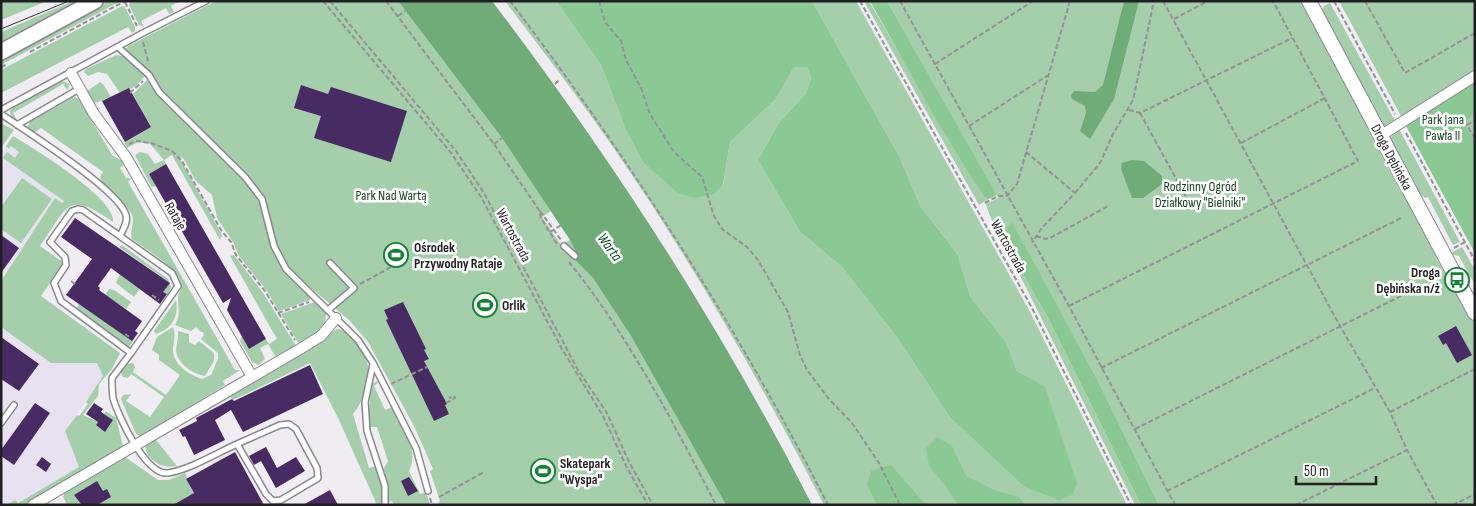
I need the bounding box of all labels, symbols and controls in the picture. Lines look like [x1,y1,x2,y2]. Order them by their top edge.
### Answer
park label: Park Jana Pawła II [1422,111,1464,144]
street label: Droga Dębińska [1367,121,1416,193]
park label: Rodzinny Ogród Działkowy "Bielniki" [1155,178,1245,211]
park label: Park Nad Wartą [355,187,427,204]
street label: Rataje [161,199,190,233]
street label: Wartostrada [492,206,535,265]
street label: Wartostrada [987,217,1030,276]
water label: Warta [593,229,626,265]
place label: Ośrodek Przywodny Rataje [414,239,502,272]
sports icon: Ośrodek Przywodny Rataje [383,242,409,268]
place label: Droga Dębińska n/ż [1376,264,1441,297]
bus stop icon: Droga Dębińska n/ż [1444,267,1470,293]
sports icon: Orlik [472,292,498,318]
place label: Orlik [502,297,525,314]
scale bar [1296,454,1376,486]
place label: Skatepark "Wyspa" [560,455,611,488]
sports icon: Skatepark "Wyspa" [530,458,556,484]
text: 50 m [1304,462,1329,481]

